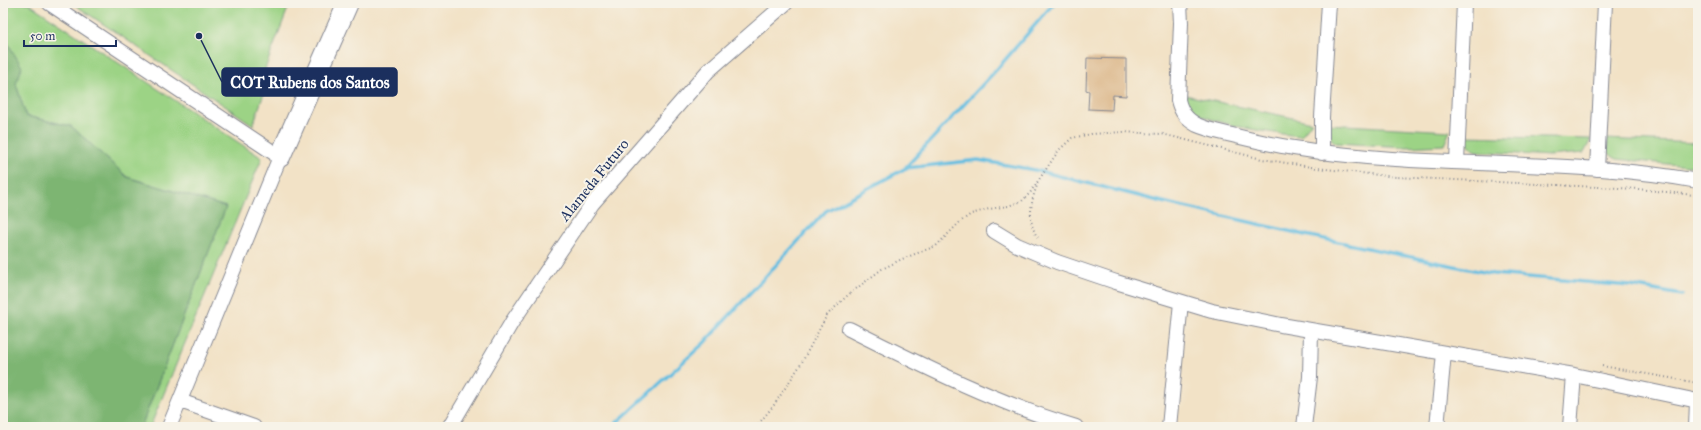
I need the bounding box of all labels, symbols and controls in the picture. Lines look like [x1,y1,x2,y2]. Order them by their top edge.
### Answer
scale bar [24,22,116,48]
text: 50 m [30,29,55,43]
callout: COT Rubens dos Santos [222,68,397,96]
text: COT Rubens dos Santos [230,73,390,92]
street label: Alameda Futuro [555,135,633,226]

